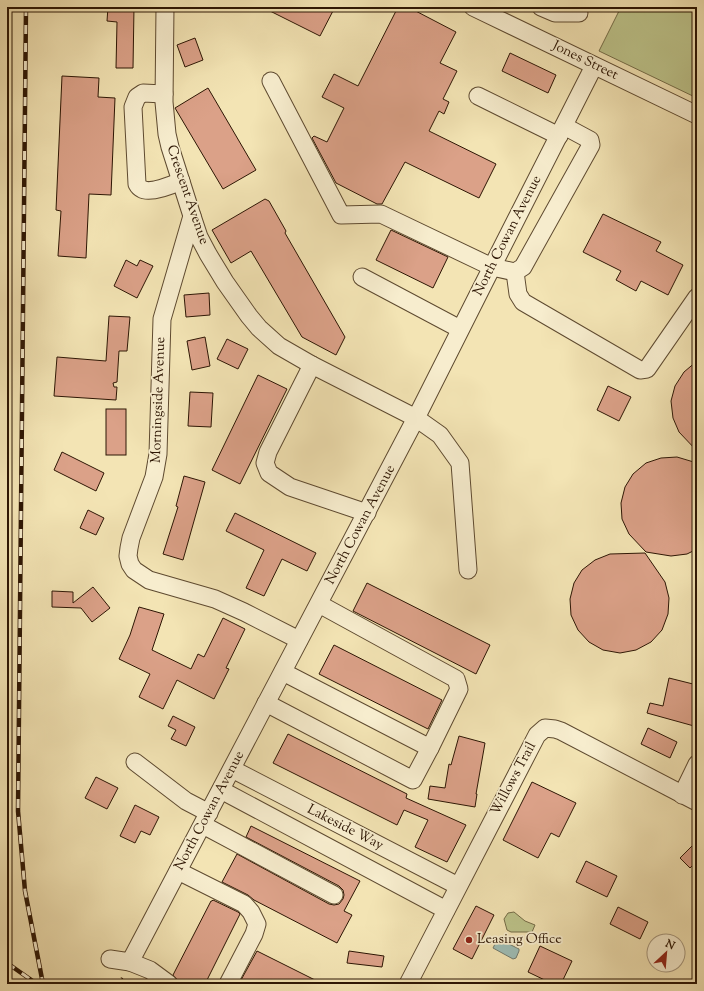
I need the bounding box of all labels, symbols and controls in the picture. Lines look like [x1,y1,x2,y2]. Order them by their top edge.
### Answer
street label: Jones Street [548,36,621,86]
street label: Crescent Avenue [161,143,213,247]
street label: North Cowan Avenue [469,172,547,300]
street label: Morningside Avenue [147,337,171,463]
street label: North Cowan Avenue [321,462,401,588]
street label: Willows Trail [486,739,542,819]
street label: North Cowan Avenue [170,748,250,874]
street label: Lakeside Way [303,800,387,856]
place label: Leasing Office [477,930,562,950]
north arrow [646,933,686,973]
marker: Leasing Office [464,935,474,945]
text: N [662,935,678,954]

